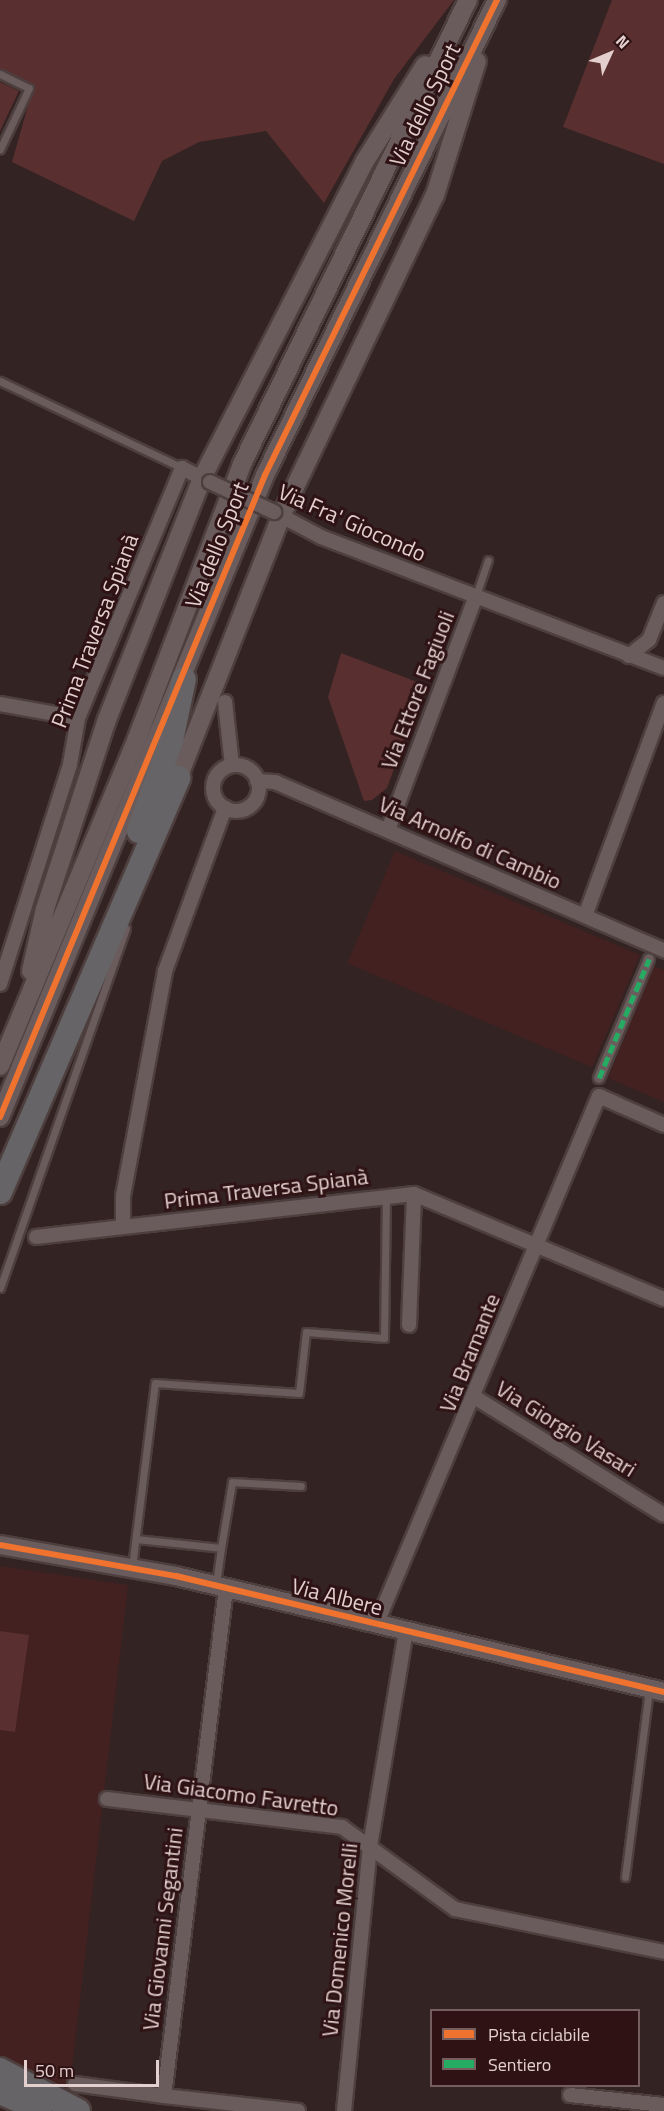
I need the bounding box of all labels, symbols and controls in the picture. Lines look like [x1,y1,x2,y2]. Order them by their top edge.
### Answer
north arrow [580,24,640,84]
text: N [610,29,635,54]
street label: Via dello Sport [384,39,466,171]
street label: Via dello Sport [180,478,254,612]
street label: Via Fra' Giocondo [274,479,430,567]
street label: Prima Traversa Spianà [46,530,144,732]
street label: Via Ettore Fagiuoli [376,607,460,773]
street label: Via Arnolfo di Cambio [375,791,565,895]
street label: Prima Traversa Spianà [162,1163,370,1215]
street label: Via Bramante [434,1290,506,1416]
street label: Via Giorgio Vasari [491,1375,641,1483]
street label: Via Albere [289,1573,385,1621]
street label: Via Giacomo Favretto [142,1768,340,1822]
street label: Via Giovanni Segantini [137,1826,189,2032]
street label: Via Domenico Morelli [317,1842,363,2038]
legend [430,2009,640,2087]
text: Pista ciclabile [488,2021,590,2048]
scale bar [27,2048,162,2086]
text: Sentiero [488,2051,551,2078]
text: 50 m [35,2057,74,2084]

